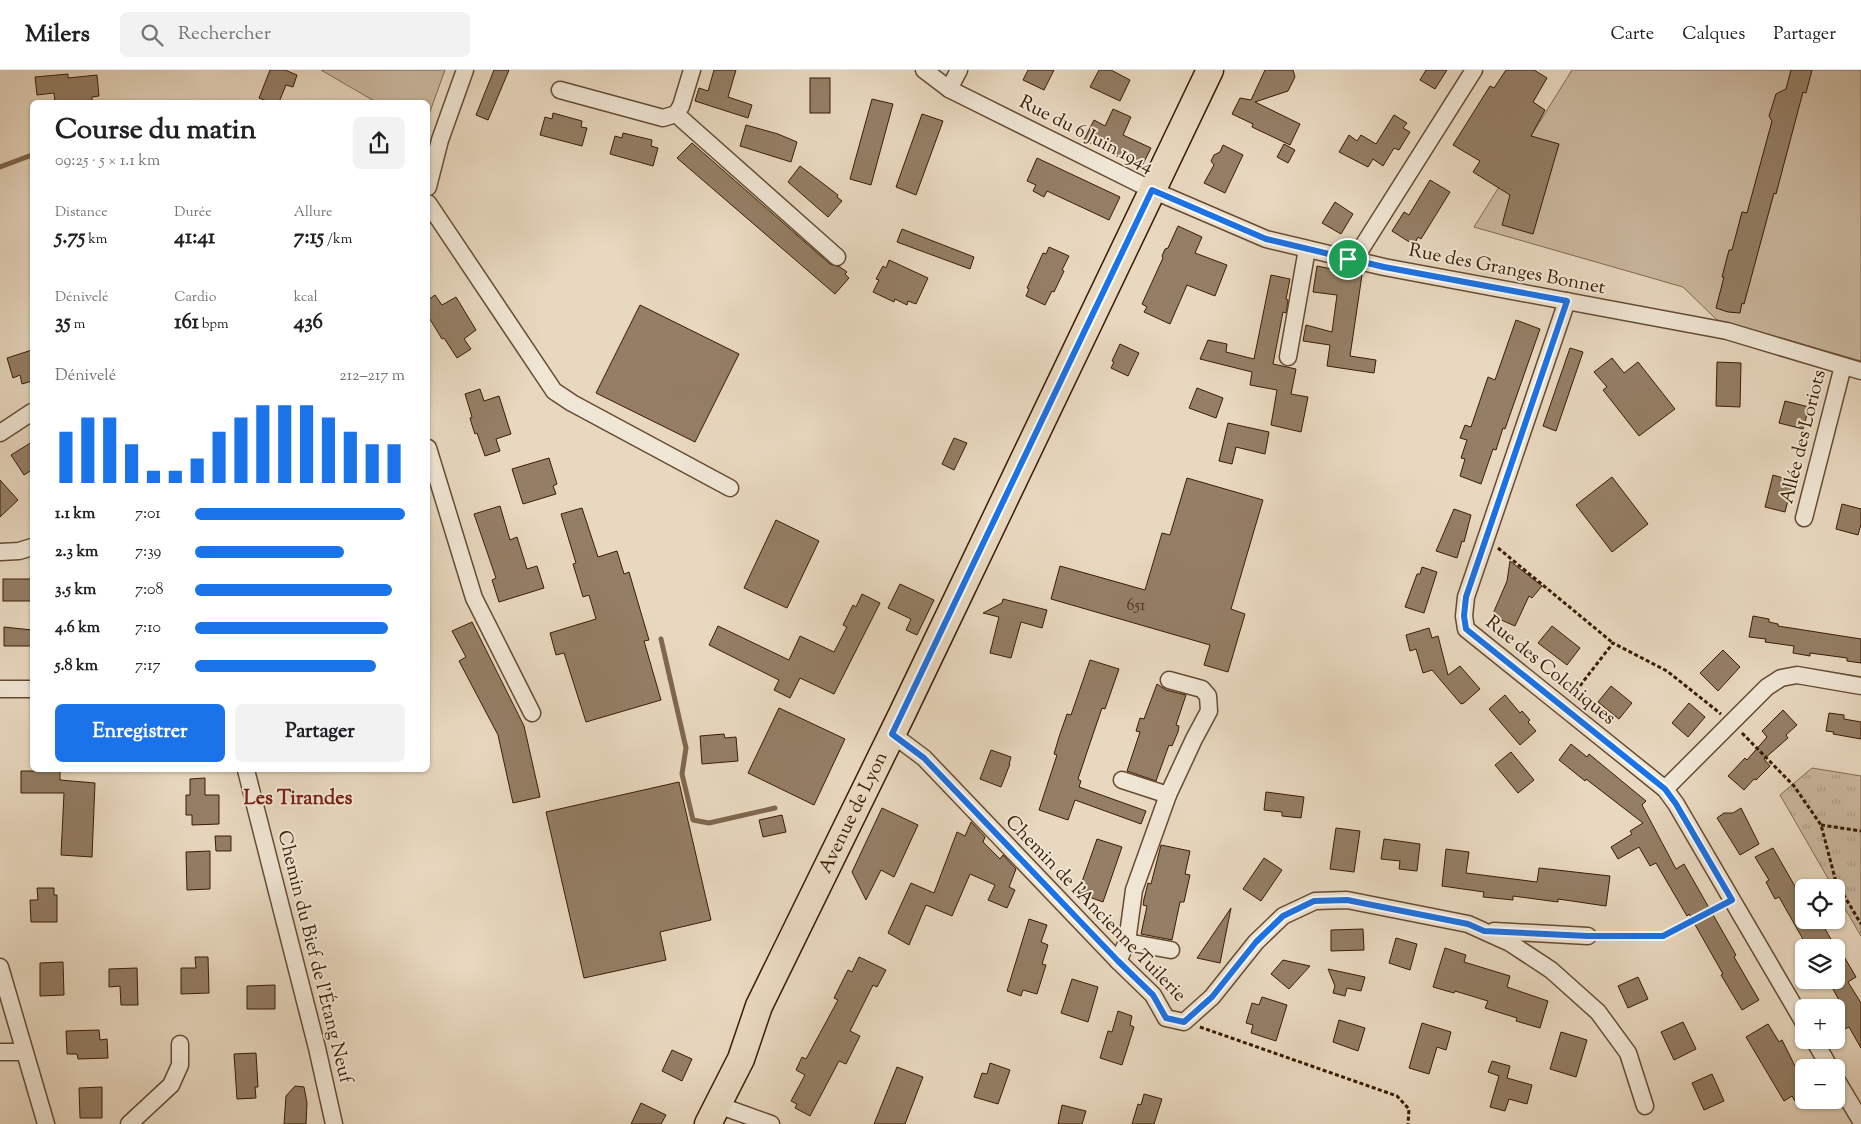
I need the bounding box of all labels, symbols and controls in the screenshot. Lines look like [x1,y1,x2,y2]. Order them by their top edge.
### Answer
search box [120,12,470,57]
text: Milers [25,18,90,52]
icon: search [138,21,166,49]
text: Rechercher [178,21,271,48]
text: Carte [1611,22,1654,48]
text: Calques [1682,22,1745,48]
text: Partager [1773,22,1836,48]
street label: Rue du 6 Juin 1944 [1014,89,1158,181]
text: Course du matin [55,111,256,151]
button: share [353,117,405,169]
text: 09:25 · 5 × 1.1 km [55,150,160,173]
text: Distance [55,203,108,223]
text: Durée [174,203,212,223]
text: Allure [294,203,333,223]
text: 5.75 [55,223,85,253]
text: 41:41 [174,223,215,253]
text: 7:15 [294,223,324,253]
text: km [85,230,107,250]
text: /km [324,230,352,250]
pin [1327,238,1369,280]
street label: Rue des Granges Bonnet [1406,238,1608,302]
icon: arrive [1334,245,1362,273]
text: Dénivelé [55,288,108,308]
text: Cardio [174,288,216,308]
text: kcal [294,288,318,308]
text: 35 [55,308,71,338]
text: 161 [174,308,199,338]
text: 436 [294,308,323,338]
text: m [71,315,85,335]
text: bpm [199,315,229,335]
text: Dénivelé [55,365,116,388]
text: 212–217 m [339,365,405,388]
street label: Allée des Loriots [1774,367,1834,507]
text: 1.1 km [55,503,95,526]
text: 7:01 [135,503,161,526]
text: 2.3 km [55,541,98,564]
text: 7:39 [135,541,161,564]
text: 3.5 km [55,579,96,602]
text: 7:08 [135,579,163,602]
house number: 651 [1127,595,1146,618]
street label: Rue des Colchiques [1479,610,1621,732]
text: 4.6 km [55,617,100,640]
text: 7:10 [135,617,161,640]
text: 5.8 km [55,655,98,678]
text: 7:17 [135,655,161,678]
button: Enregistrer [55,704,225,762]
button: Partager [235,704,405,762]
street label: Avenue de Lyon [812,747,895,878]
district label: Les Tirandes [244,785,353,814]
street label: Chemin de l'Ancienne Tuilerie [998,809,1192,1009]
street label: Chemin du Bief de l'Étang Neuf [269,828,359,1088]
map controls [1795,879,1845,1109]
button: locate [1795,879,1845,929]
button: layers [1795,939,1845,989]
button: + [1795,999,1845,1049]
button: − [1795,1059,1845,1109]

